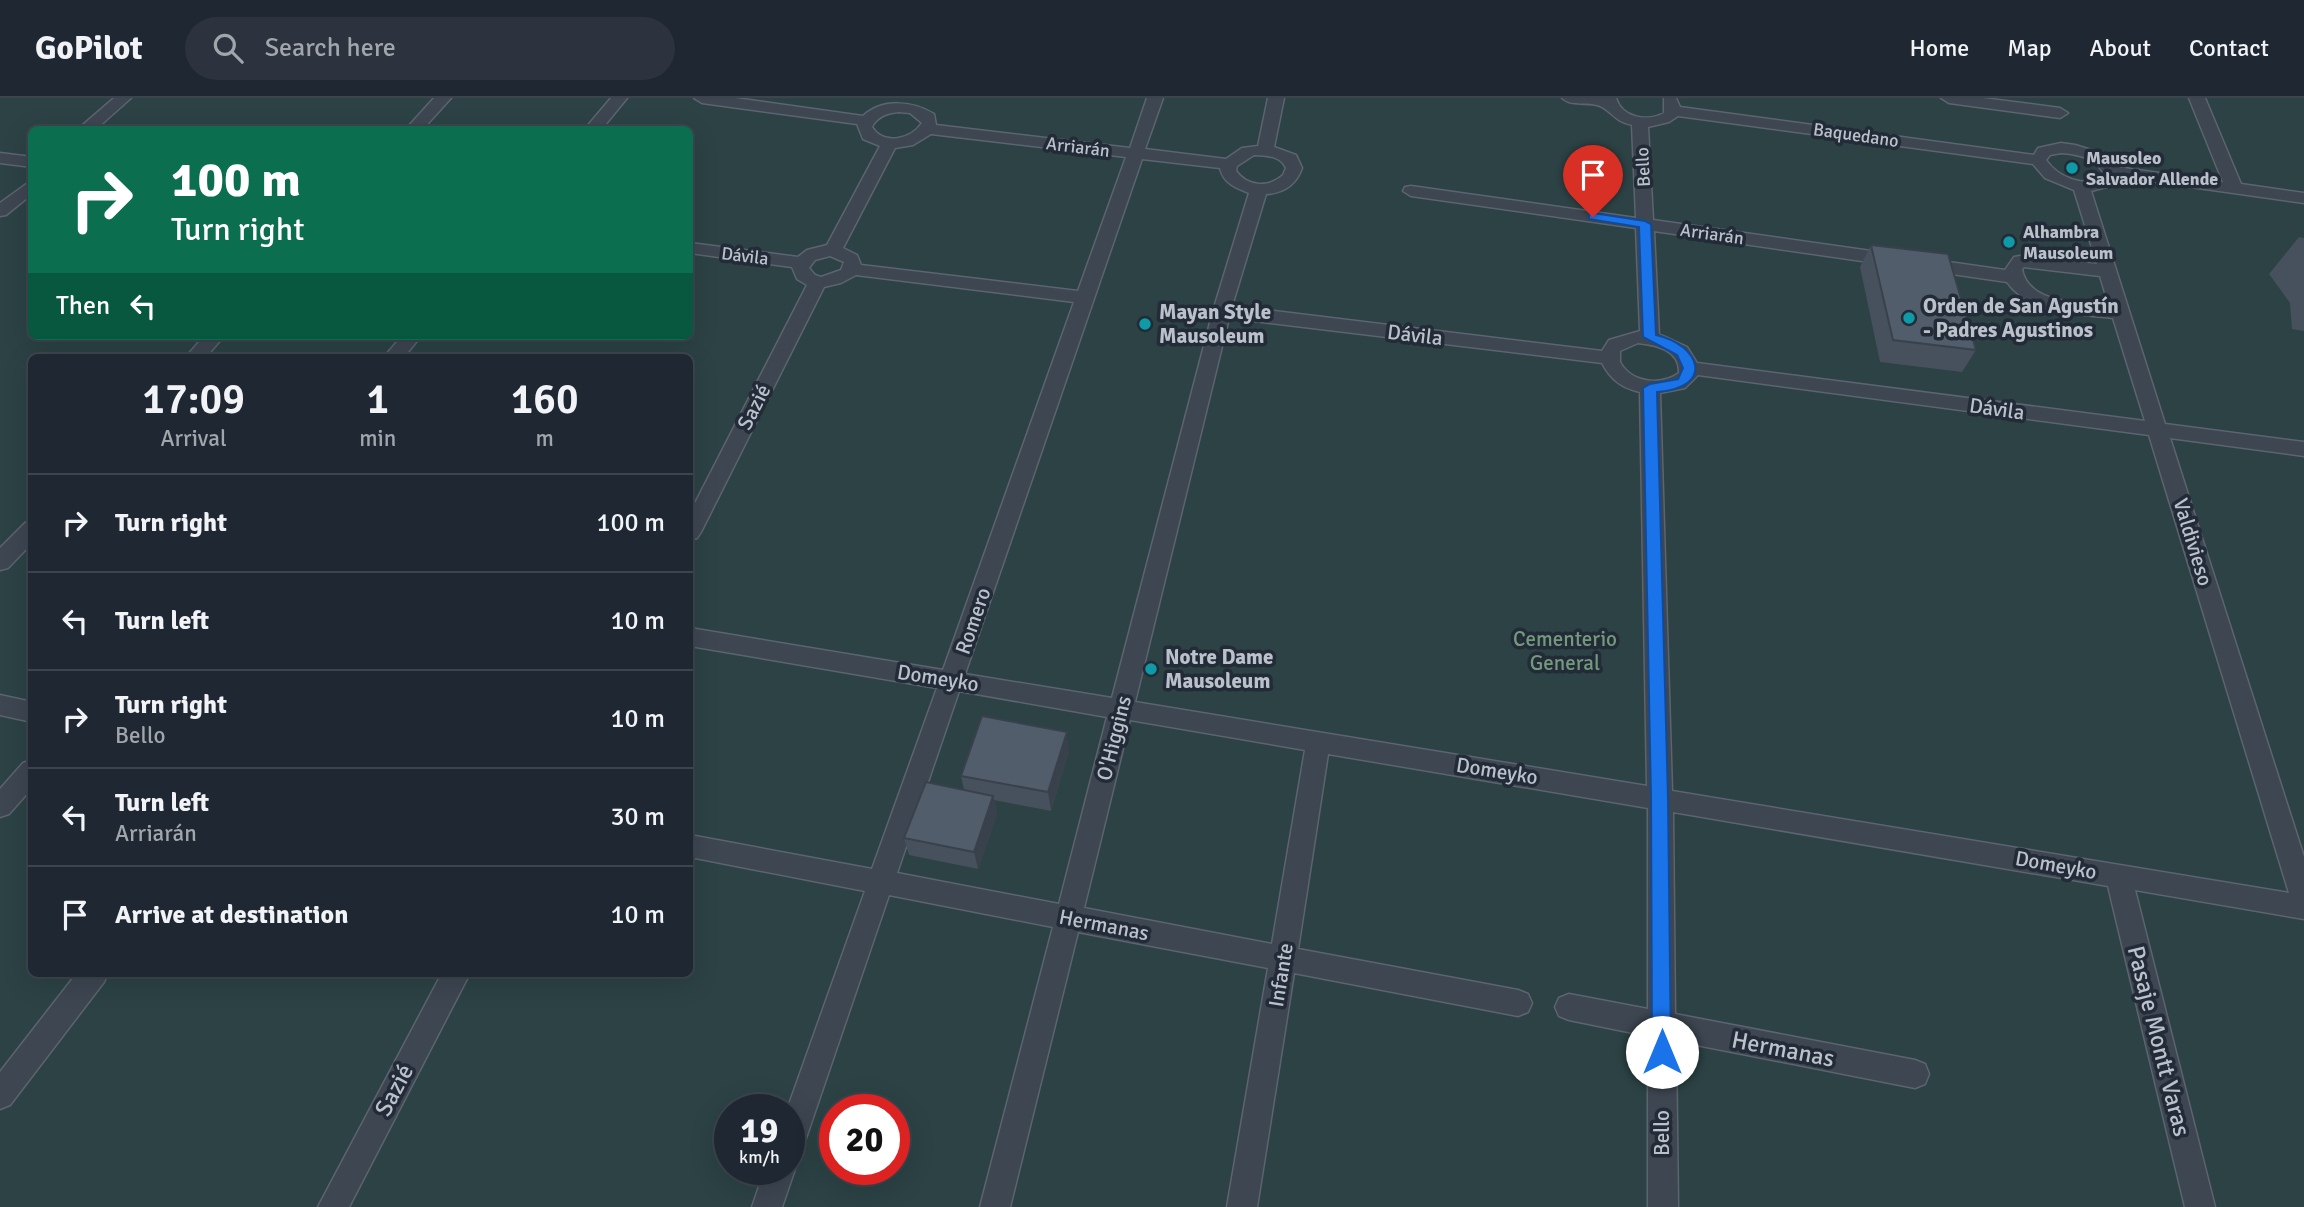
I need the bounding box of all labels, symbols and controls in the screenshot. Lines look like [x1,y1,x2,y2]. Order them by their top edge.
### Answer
search box [185,17,675,80]
text: GoPilot [35,28,143,69]
icon: search [209,29,247,67]
text: Search here [265,32,396,64]
text: Home [1909,33,1969,63]
text: Map [2007,33,2052,63]
text: About [2090,33,2151,63]
text: Contact [2189,33,2269,63]
street label: Baquedano [1812,118,1900,152]
street label: Arriarán [1045,132,1111,162]
pin [1563,145,1623,217]
street label: Bello [1631,147,1655,187]
place label: Mausoleo Salvador Allende [2086,147,2218,190]
text: 100 m [171,150,301,210]
icon: right [56,154,147,245]
icon: arrive [1574,156,1612,194]
marker: Mausoleo Salvador Allende [2064,160,2080,176]
text: Turn right [171,210,304,249]
street label: Arriarán [1679,219,1745,249]
place label: Alhambra Mausoleum [2023,221,2113,264]
marker: Alhambra Mausoleum [2001,234,2017,250]
street label: Dávila [720,242,770,270]
icon: left [124,287,162,325]
text: Then [56,290,110,322]
place label: Orden de San Agustín - Padres Agustinos [1923,293,2119,343]
place label: Mayan Style Mausoleum [1159,299,1271,349]
marker: Orden de San Agustín - Padres Agustinos [1901,310,1917,326]
marker: Mayan Style Mausoleum [1137,316,1153,332]
street label: Dávila [1386,319,1444,351]
text: 17:09 [142,374,245,425]
text: 1 [366,374,389,425]
text: 160 [511,374,579,425]
street label: Sazié [732,380,776,434]
street label: Dávila [1968,392,2026,426]
text: Arrival [160,424,227,453]
text: min [359,424,396,453]
text: m [535,424,554,453]
street label: Valdivieso [2167,495,2219,589]
icon: right [56,504,94,542]
text: Turn right [115,507,227,539]
text: 100 m [596,507,665,539]
street label: Romero [950,584,996,658]
icon: left [56,602,94,640]
text: Turn left [115,605,209,637]
text: 10 m [610,605,665,637]
park label: Cementerio General [1513,626,1617,676]
place label: Notre Dame Mausoleum [1165,644,1273,694]
street label: Domeyko [895,659,981,697]
marker: Notre Dame Mausoleum [1143,661,1159,677]
text: Turn right [115,689,227,721]
street label: O'Higgins [1091,693,1137,783]
icon: right [56,700,94,738]
text: 10 m [610,703,665,735]
text: Bello [115,721,165,750]
street label: Domeyko [1454,752,1540,790]
text: Turn left [115,787,209,819]
icon: left [56,798,94,836]
text: 30 m [610,801,665,833]
text: Arriarán [115,819,197,848]
street label: Domeyko [2013,845,2099,885]
icon: arrive [56,896,94,934]
text: Arrive at destination [115,899,348,931]
text: 10 m [610,899,665,931]
street label: Hermanas [1057,904,1151,946]
street label: Infante [1263,941,1299,1009]
street label: Pasaje Montt Varas [2121,943,2197,1139]
position arrow [1625,1015,1699,1089]
street label: Hermanas [1729,1024,1837,1074]
street label: Sazié [368,1059,420,1121]
speed limit sign: 20 [819,1094,910,1185]
text: 19 [741,1109,778,1152]
street label: Bello [1649,1110,1675,1156]
text: km/h [739,1146,780,1168]

